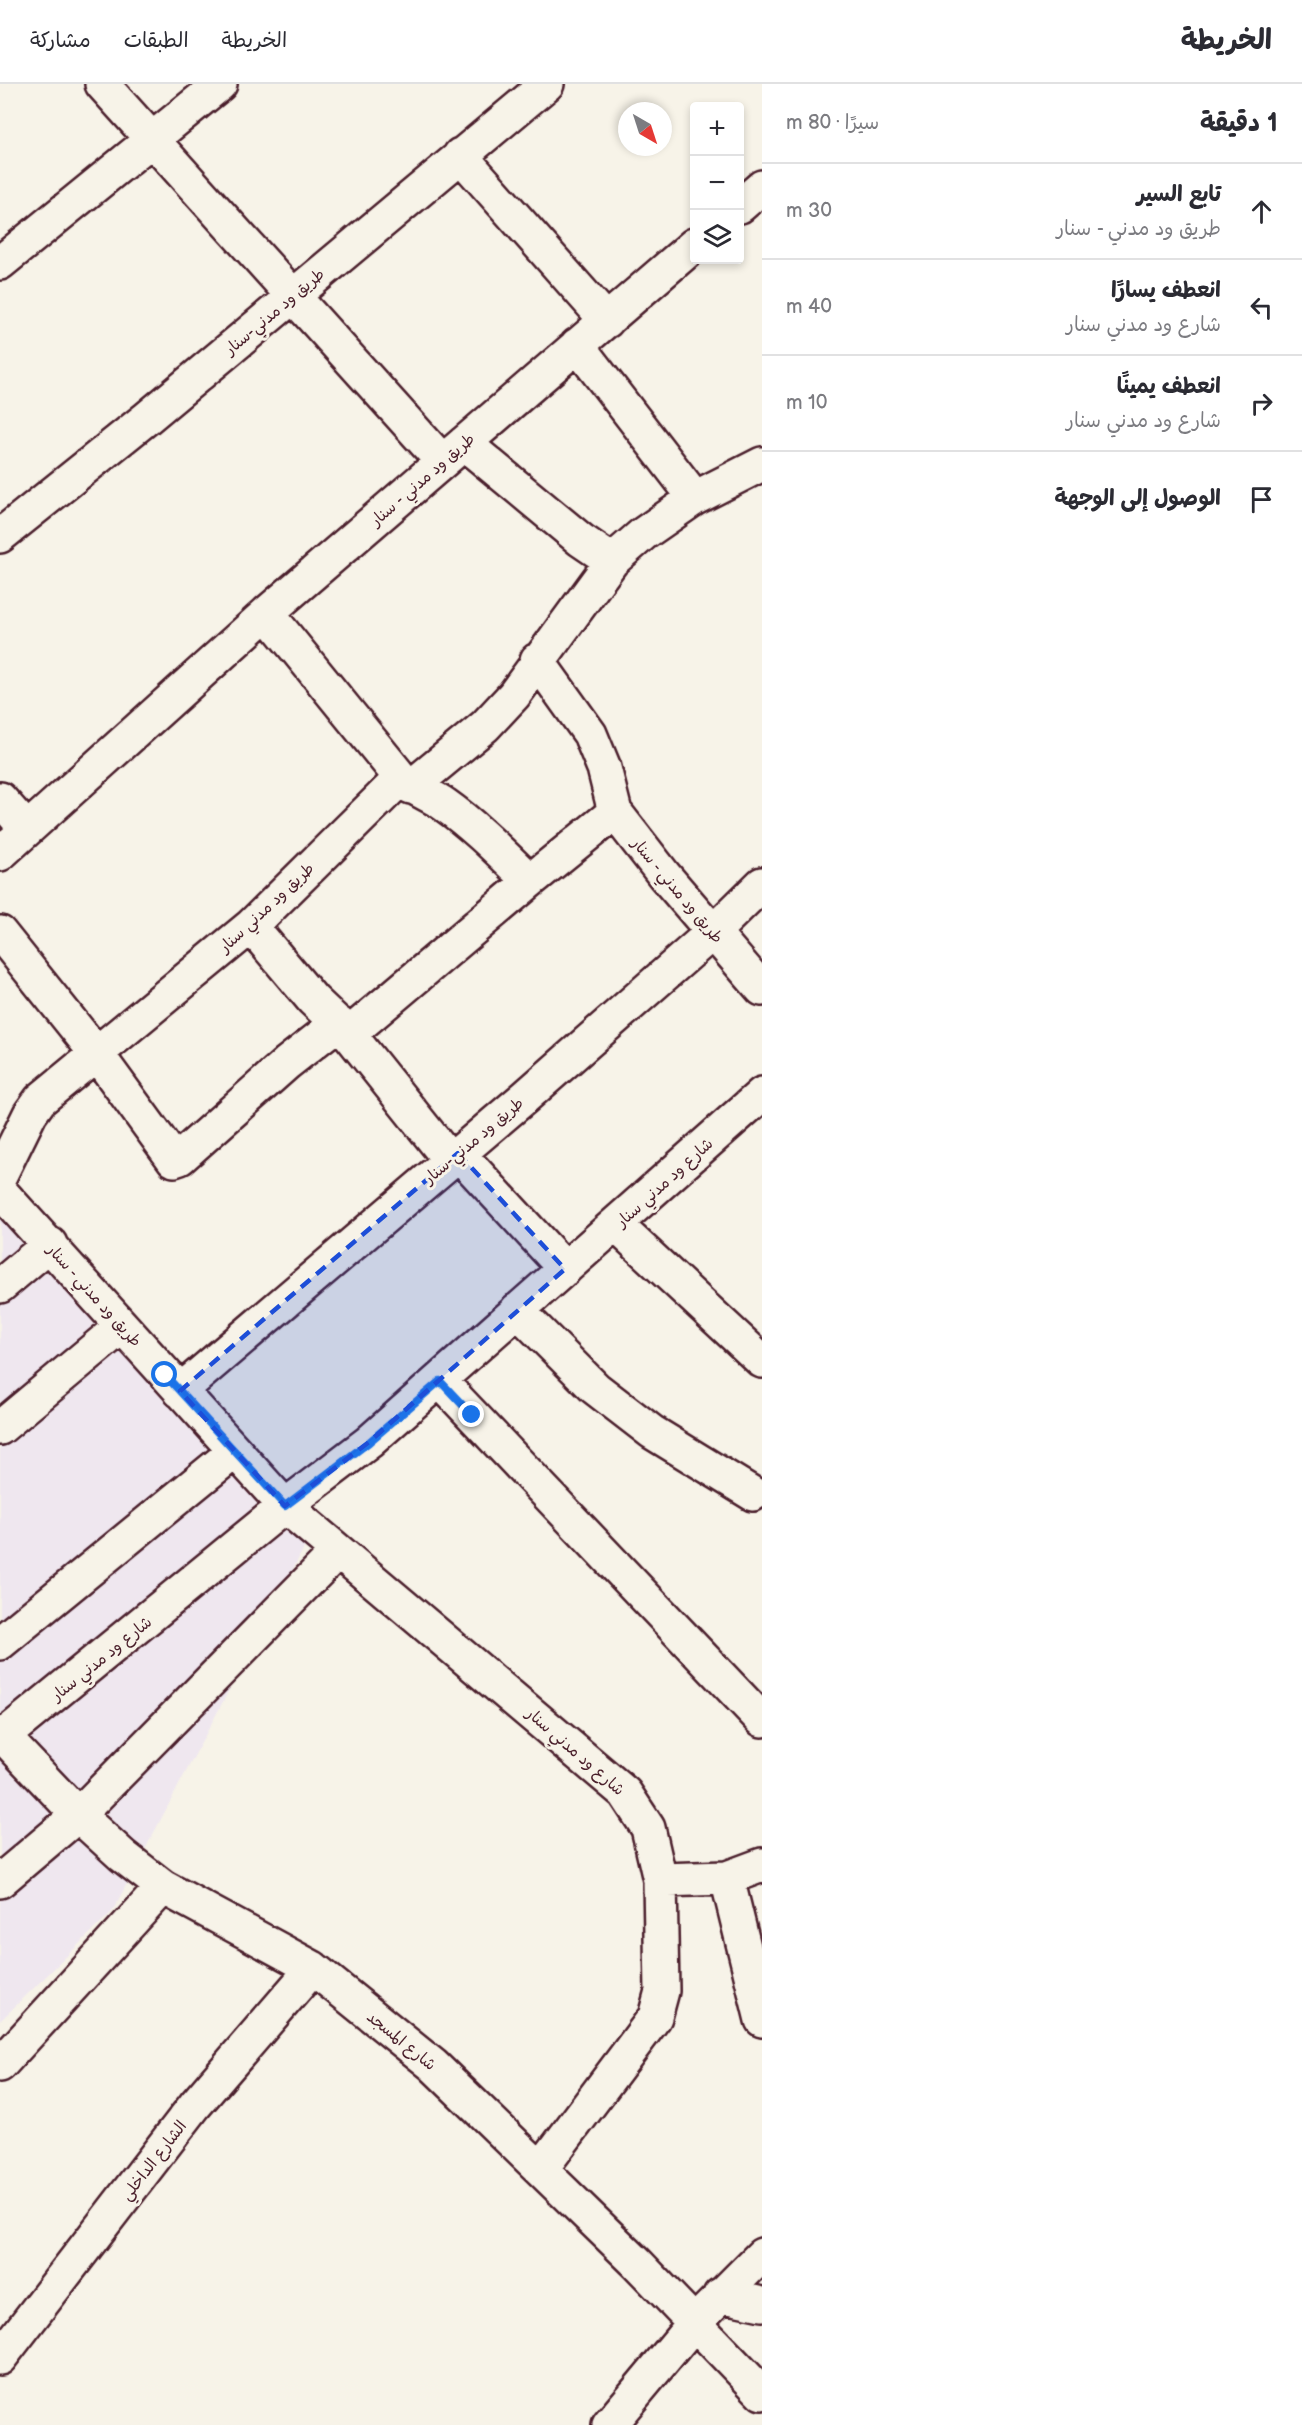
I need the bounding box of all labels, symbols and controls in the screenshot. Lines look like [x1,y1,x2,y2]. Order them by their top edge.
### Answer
text: الخريطة [1181,24,1272,57]
text: مشاركة [30,28,91,53]
text: الطبقات [124,28,189,53]
text: الخريطة [222,28,287,53]
north arrow [618,102,672,156]
map controls [690,102,744,264]
button: + [690,102,744,156]
text: 1 دقيقة [1200,108,1278,139]
text: سيرًا · 80 m [786,111,879,135]
button: − [690,156,744,210]
text: تابع السير [1137,181,1221,208]
icon: ahead [1245,195,1278,228]
text: 30 m [786,199,832,223]
button: layers [690,210,744,264]
text: طريق ود مدني - سنار [1056,217,1221,241]
street label: طريق ود مدني-سنار [220,265,331,364]
text: انعطف يسارًا [1111,277,1221,304]
icon: left [1245,291,1278,324]
text: 40 m [786,295,832,319]
text: شارع ود مدني سنار [1066,313,1221,337]
text: انعطف يمينًا [1117,373,1221,400]
icon: right [1245,387,1278,420]
text: 10 m [786,391,827,415]
text: شارع ود مدني سنار [1066,409,1221,433]
street label: طريق ود مدني - سنار [366,430,482,535]
icon: arrive [1245,483,1278,516]
text: الوصول إلى الوجهة [1054,485,1221,512]
street label: طريق ود مدني - سنار [623,833,726,950]
street label: طريق ود مدني سنار [214,859,321,961]
street label: طريق ود مدني-سنار [419,1094,530,1193]
street label: شارع ود مدني سنار [611,1135,720,1236]
street label: طريق ود مدني - سنار [38,1239,145,1354]
route start [151,1361,177,1387]
route end [458,1401,484,1427]
street label: شارع ود مدني سنار [46,1613,159,1710]
street label: شارع ود مدني سنار [518,1703,628,1803]
street label: شارع المسجد [362,2008,439,2076]
street label: الشارع الداخلي [117,2117,194,2207]

